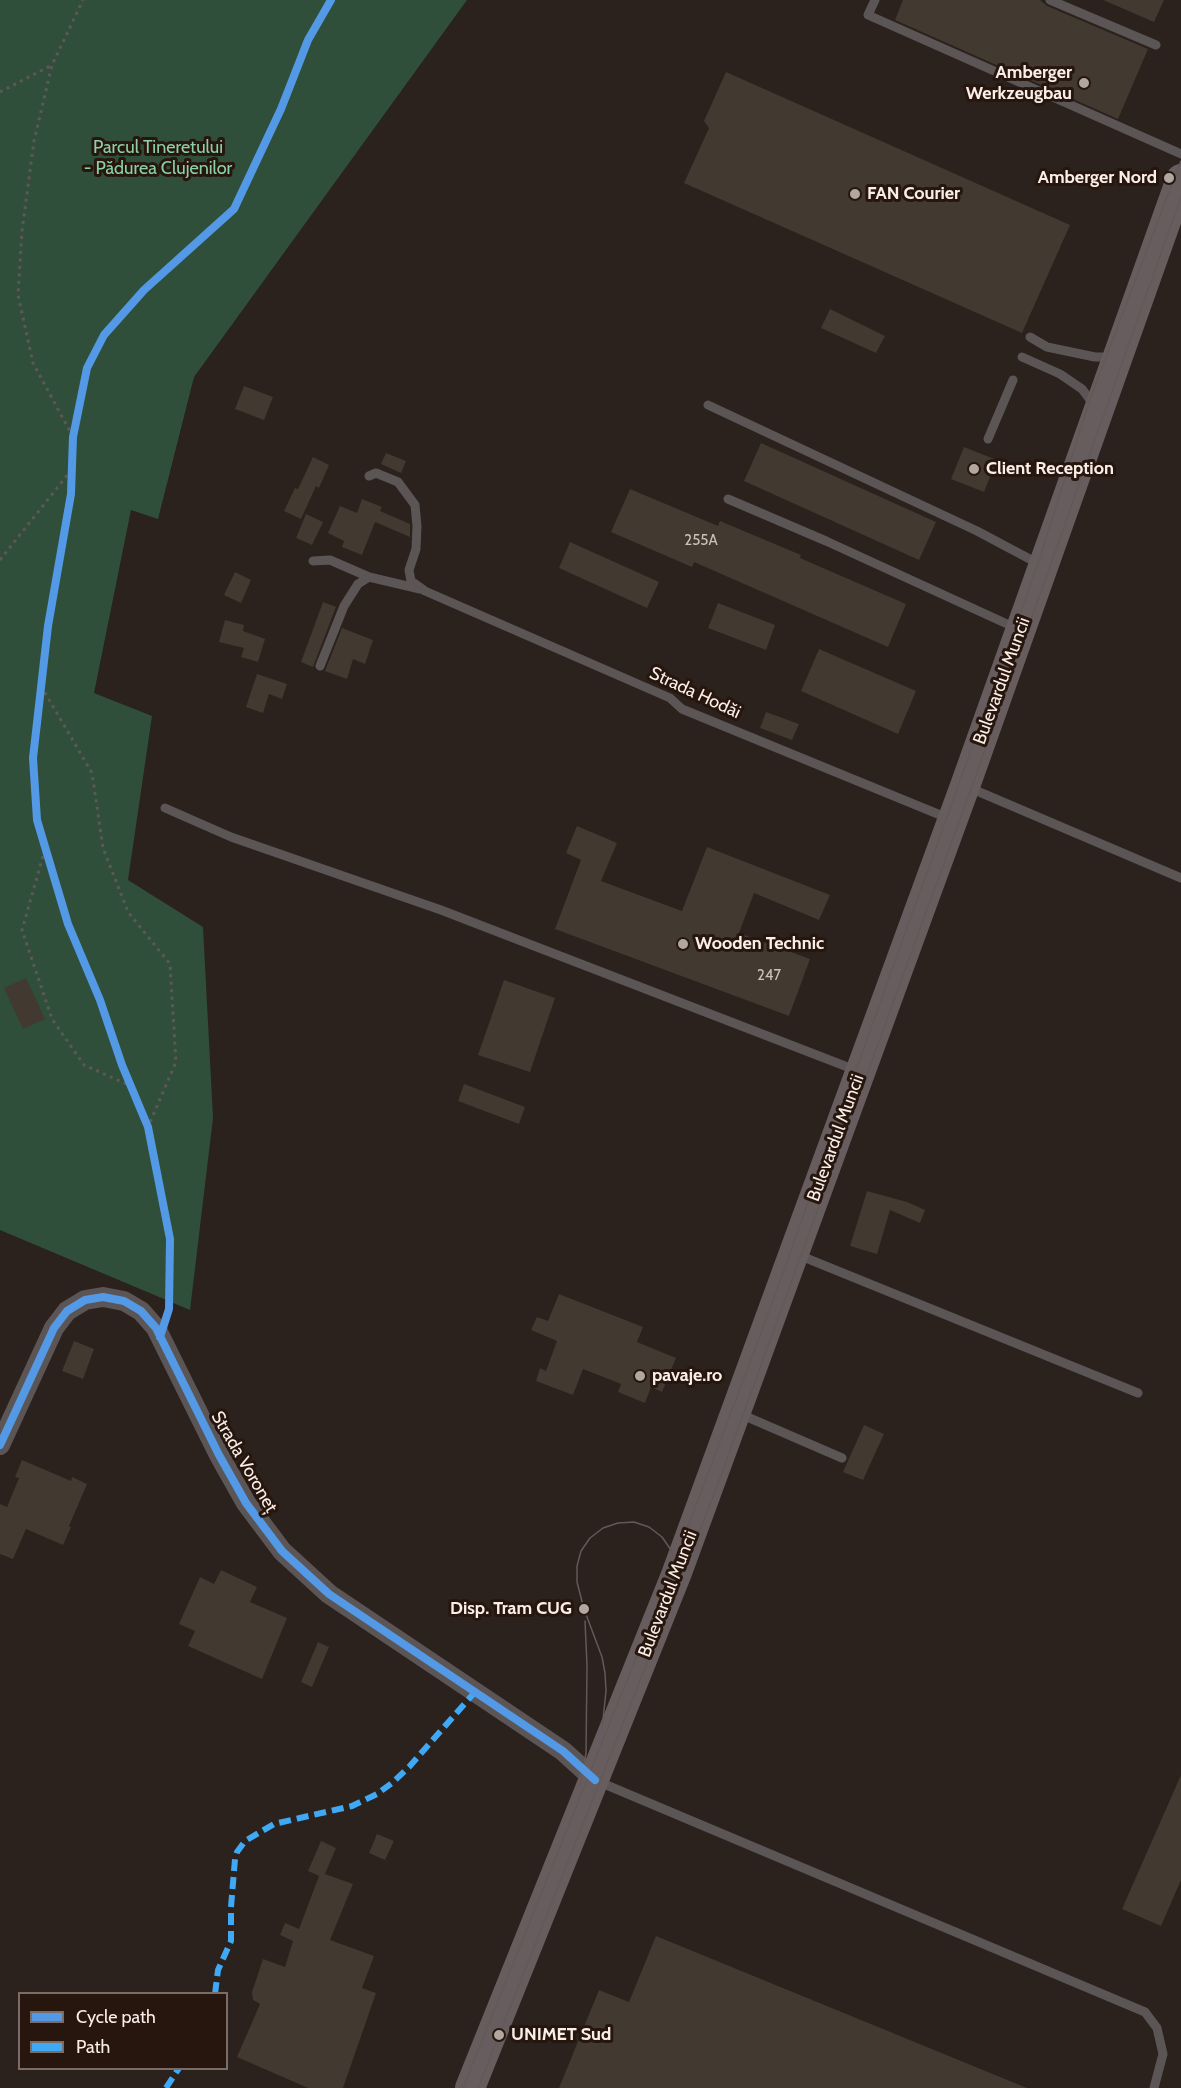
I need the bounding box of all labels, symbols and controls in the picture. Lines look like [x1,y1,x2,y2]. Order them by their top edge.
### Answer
place label: Amberger Werkzeugbau [966,62,1072,104]
marker: Amberger Werkzeugbau [1077,76,1091,90]
park label: Parcul Tineretului - Pădurea Clujenilor [84,137,232,180]
place label: Amberger Nord [1038,167,1157,189]
marker: Amberger Nord [1162,171,1176,185]
place label: FAN Courier [867,183,960,205]
marker: FAN Courier [848,187,862,201]
place label: Client Reception [986,458,1114,480]
marker: Client Reception [967,462,981,476]
house number: 255A [684,532,718,550]
street label: Bulevardul Muncii [969,615,1035,747]
street label: Strada Hodăi [646,663,744,723]
place label: Wooden Technic [695,933,824,955]
marker: Wooden Technic [676,937,690,951]
house number: 247 [757,967,781,985]
street label: Bulevardul Muncii [803,1072,869,1204]
place label: pavaje.ro [652,1365,722,1387]
marker: pavaje.ro [633,1369,647,1383]
street label: Strada Voroneț [206,1407,282,1517]
street label: Bulevardul Muncii [634,1528,702,1660]
place label: Disp. Tram CUG [450,1598,572,1620]
marker: Disp. Tram CUG [577,1602,591,1616]
legend [18,1992,228,2070]
text: Cycle path [76,2006,156,2028]
place label: UNIMET Sud [511,2024,611,2046]
marker: UNIMET Sud [492,2028,506,2042]
text: Path [76,2036,110,2058]

